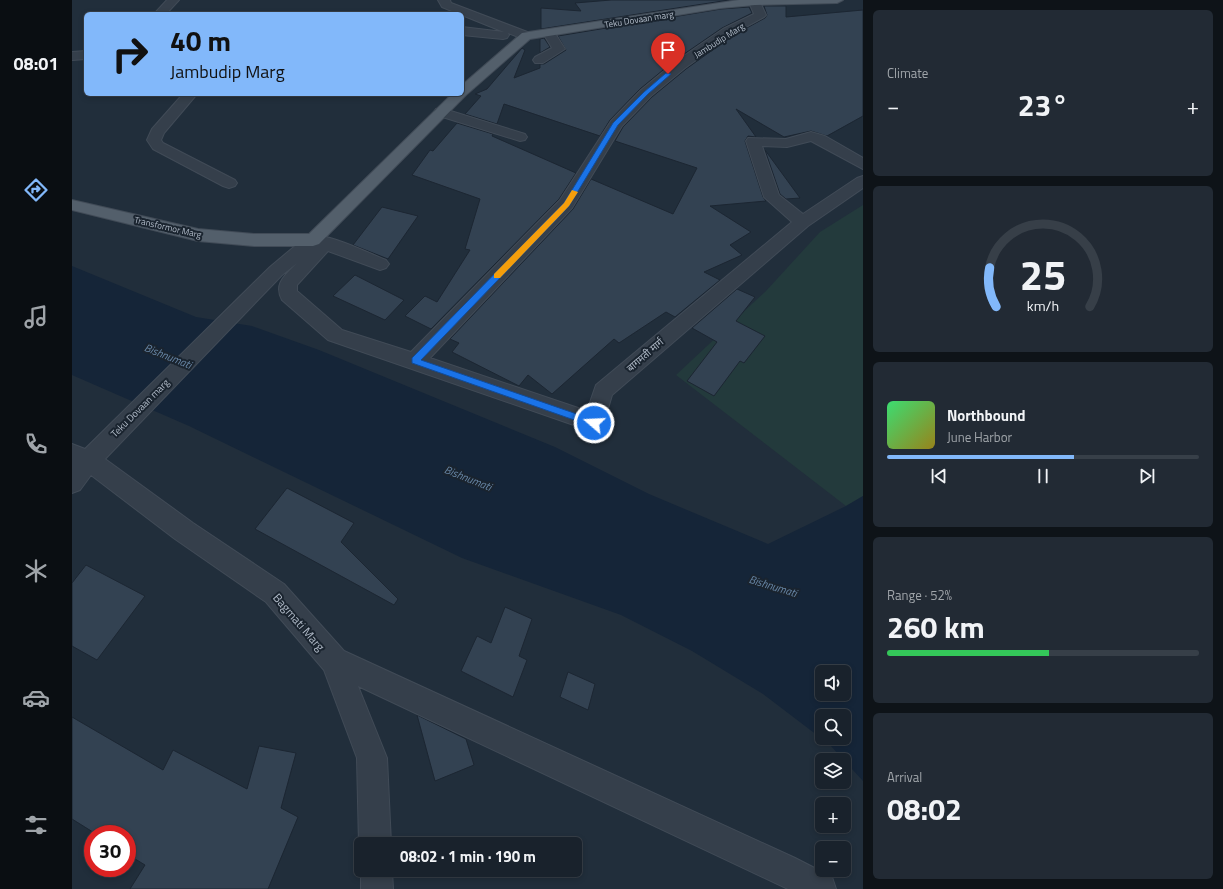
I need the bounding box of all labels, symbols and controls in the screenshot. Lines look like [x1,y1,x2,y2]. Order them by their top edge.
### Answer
street label: Teku Dovaan marg [604,7,675,31]
text: 40 m [170,19,231,62]
street label: Jambudip Marg [691,19,747,61]
icon: right [104,28,156,80]
pin [651,33,685,74]
icon: arrive [657,39,679,61]
text: 08:01 [14,50,58,77]
text: Jambudip Marg [170,58,285,85]
text: Climate [887,63,928,83]
text: 23° [1018,82,1068,128]
text: − [887,89,899,123]
text: + [1187,89,1199,123]
icon: directions [22,176,50,204]
street label: Transformor Marg [133,213,203,241]
text: 25 [1020,242,1066,305]
text: km/h [1027,294,1059,316]
icon: music [22,303,50,331]
street label: बागमती मार्ग [623,334,668,375]
water label: Bishnumati [142,339,196,373]
street label: Teku Dovaan marg [107,375,173,441]
position arrow [573,402,615,444]
text: Northbound [947,404,1026,427]
text: June Harbor [947,427,1012,447]
icon: phone [22,430,50,458]
water label: Bishnumati [442,461,496,495]
icon: previous [928,465,950,487]
icon: pause [1032,465,1054,487]
icon: next [1136,465,1158,487]
icon: climate [22,557,50,585]
water label: Bishnumati [747,571,801,601]
text: Range · 52% [887,585,952,605]
street label: Bagmati Marg [268,589,330,655]
text: 260 km [887,604,985,650]
map controls [815,665,851,877]
button: sound [815,665,851,701]
icon: car [22,684,50,712]
button: search [815,709,851,745]
button: layers [815,753,851,789]
text: Arrival [887,767,922,787]
text: 08:02 [887,786,962,832]
button: + [815,797,851,833]
icon: filters [22,811,50,839]
speed limit sign: 30 [84,825,136,877]
button: − [815,841,851,877]
text: 08:02 · 1 min · 190 m [400,845,536,868]

